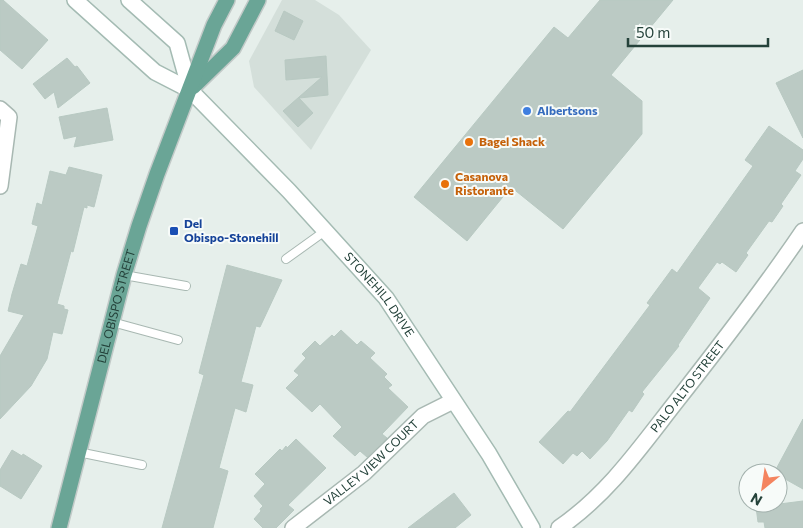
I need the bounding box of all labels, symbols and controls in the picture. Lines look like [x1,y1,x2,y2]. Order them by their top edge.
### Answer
scale bar [628,15,768,47]
text: 50 m [636,23,670,41]
place label: Albertsons [537,103,598,117]
marker: Albertsons [521,105,533,117]
place label: Bagel Shack [479,134,545,148]
marker: Bagel Shack [463,136,475,148]
place label: Casanova Ristorante [455,169,514,197]
marker: Casanova Ristorante [439,178,451,190]
place label: Del Obispo-Stonehill [184,216,279,244]
marker: Del Obispo-Stonehill [168,225,180,237]
street label: DEL OBISPO STREET [94,247,138,365]
street label: STONEHILL DRIVE [342,249,418,339]
street label: PALO ALTO STREET [647,337,727,435]
street label: VALLEY VIEW COURT [320,416,421,508]
north arrow [738,463,788,513]
text: N [747,490,765,510]

